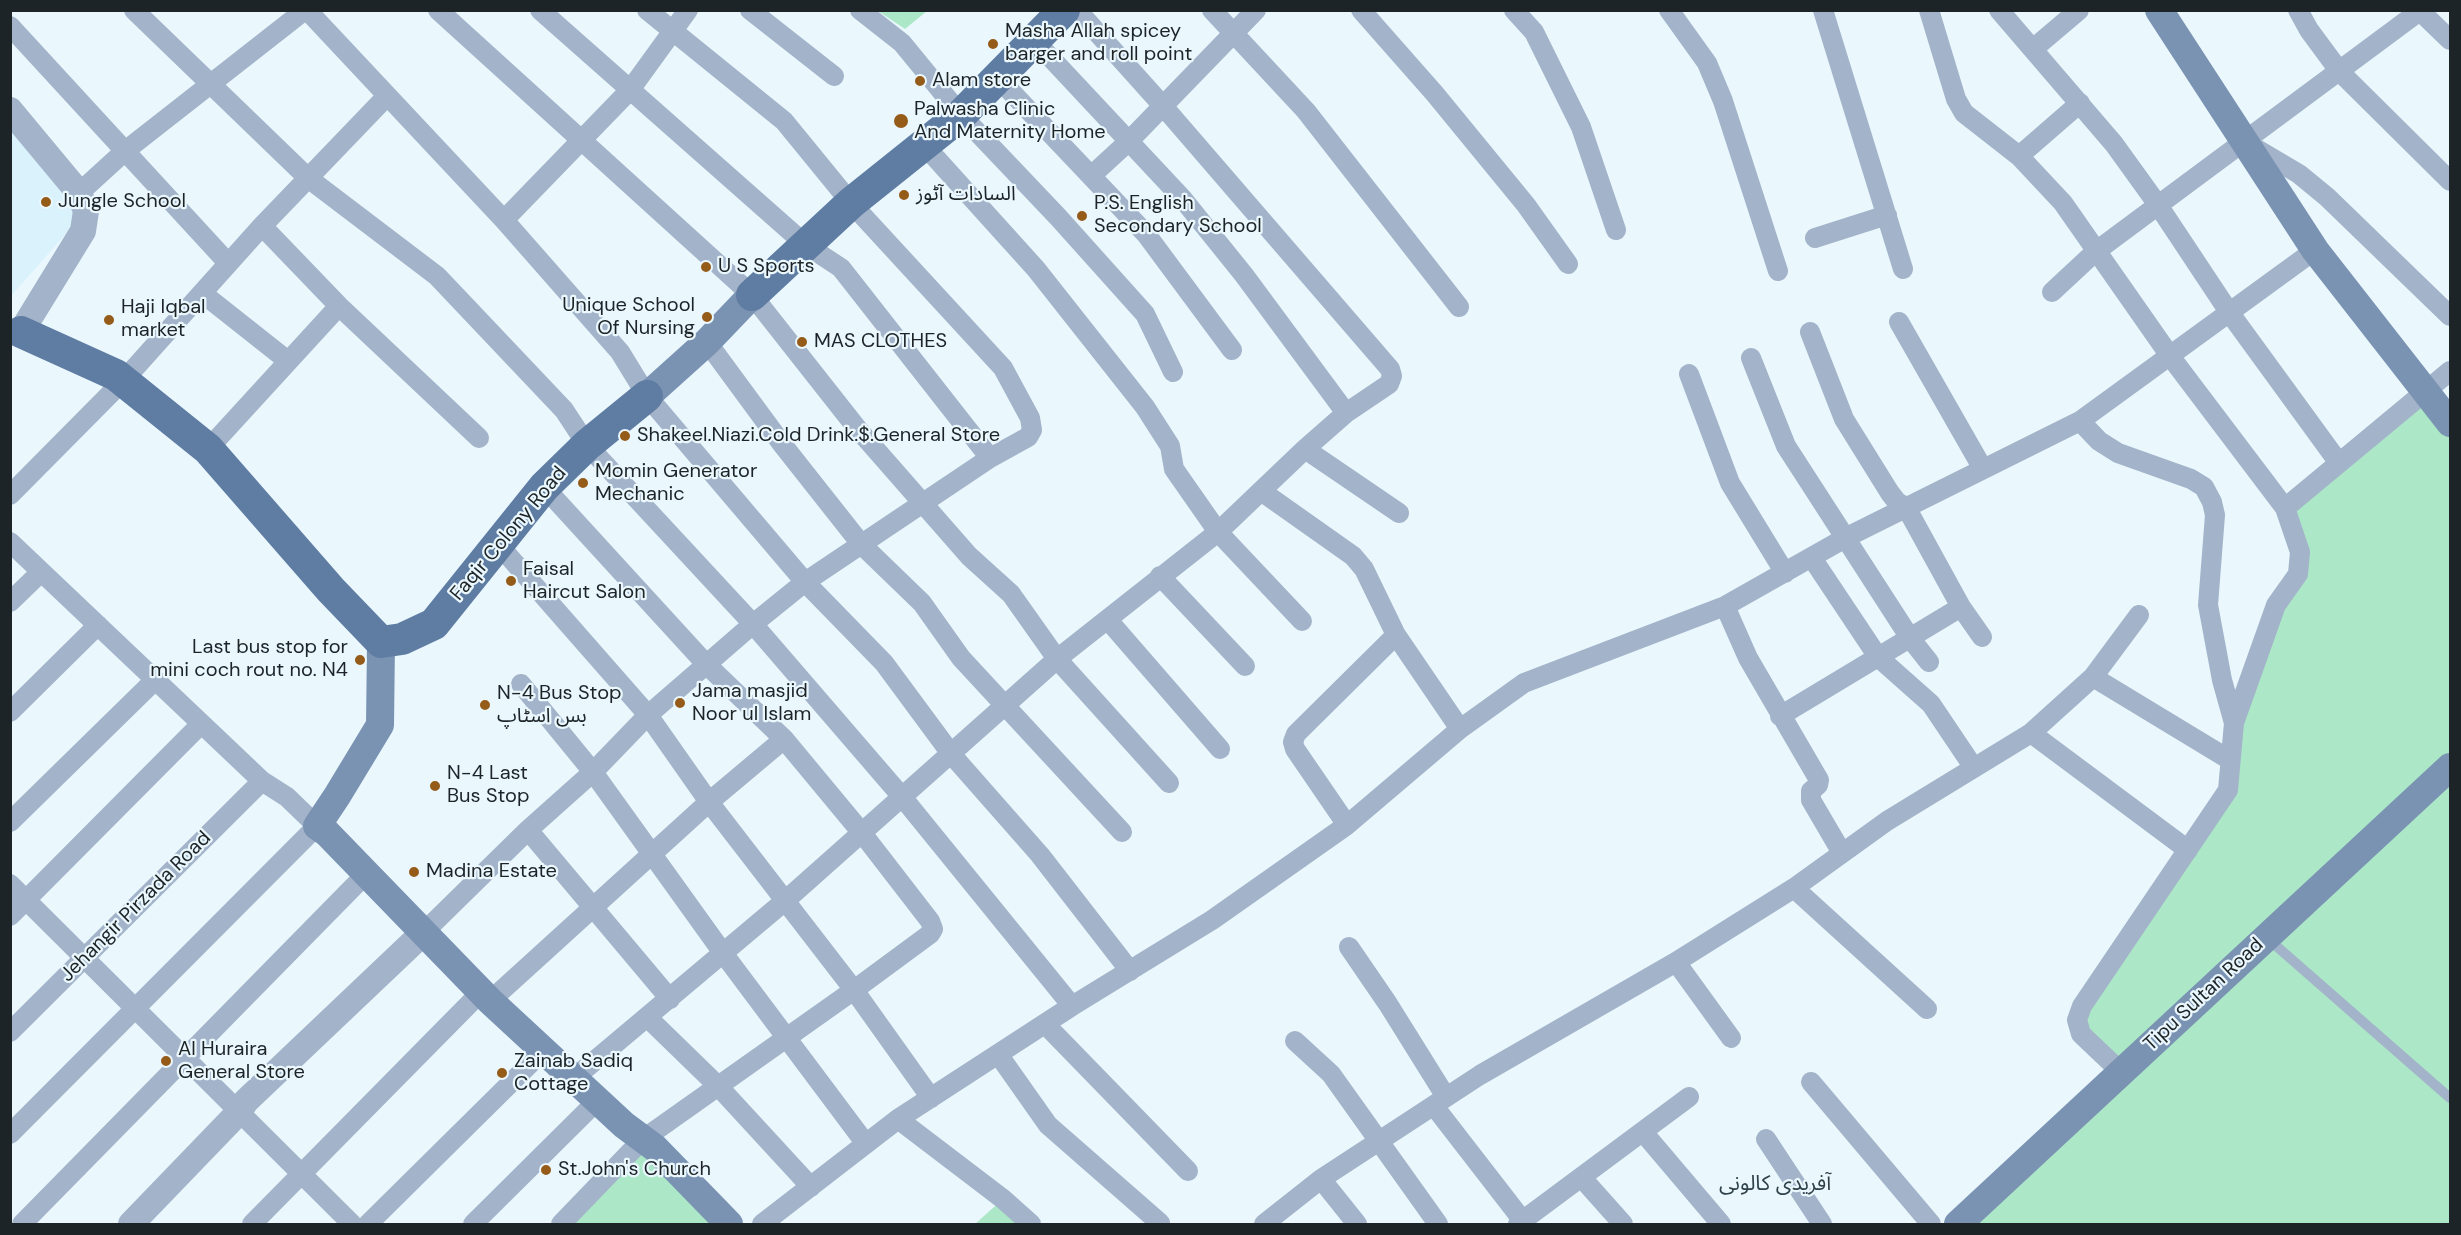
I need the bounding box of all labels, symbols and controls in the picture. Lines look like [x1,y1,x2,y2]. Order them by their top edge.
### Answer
place label: Masha Allah spicey barger and roll point [1005,20,1192,67]
marker: Masha Allah spicey barger and roll point [986,37,1000,51]
place label: Alam store [932,69,1031,93]
marker: Alam store [913,74,927,88]
place label: Palwasha Clinic And Maternity Home [914,98,1106,145]
marker: Palwasha Clinic And Maternity Home [892,112,910,130]
place label: السادات آٹوز [916,183,1016,207]
marker: السادات آٹوز [897,188,911,202]
place label: Jungle School [58,190,186,214]
place label: P.S. English Secondary School [1094,192,1262,239]
marker: Jungle School [39,195,53,209]
marker: P.S. English Secondary School [1075,209,1089,223]
place label: U S Sports [718,255,815,279]
marker: U S Sports [699,260,713,274]
place label: Unique School Of Nursing [562,294,695,341]
place label: Haji Iqbal market [121,296,206,343]
marker: Unique School Of Nursing [700,310,714,324]
marker: Haji Iqbal market [102,313,116,327]
place label: MAS CLOTHES [814,330,947,354]
marker: MAS CLOTHES [795,335,809,349]
place label: Shakeel.Niazi.Cold Drink.$.General Store [637,424,1000,448]
marker: Shakeel.Niazi.Cold Drink.$.General Store [618,429,632,443]
place label: Momin Generator Mechanic [595,460,757,507]
street label: Faqir Colony Road [446,462,572,606]
marker: Momin Generator Mechanic [576,476,590,490]
place label: Faisal Haircut Salon [523,558,646,605]
marker: Faisal Haircut Salon [504,574,518,588]
place label: Last bus stop for mini coch rout no. N4 [150,636,348,683]
marker: Last bus stop for mini coch rout no. N4 [353,653,367,667]
place label: Jama masjid Noor ul Islam [692,680,811,727]
place label: N-4 Bus Stop بس اسٹاپ [497,682,622,729]
marker: Jama masjid Noor ul Islam [673,696,687,710]
marker: N-4 Bus Stop بس اسٹاپ [478,698,492,712]
place label: N-4 Last Bus Stop [447,762,529,809]
marker: N-4 Last Bus Stop [428,779,442,793]
street label: Jehangir Pirzada Road [56,827,216,987]
place label: Madina Estate [426,860,557,884]
marker: Madina Estate [407,865,421,879]
street label: Tipu Sultan Road [2139,933,2269,1057]
place label: Al Huraira General Store [178,1038,305,1085]
place label: Zainab Sadiq Cottage [514,1050,633,1097]
marker: Al Huraira General Store [159,1054,173,1068]
marker: Zainab Sadiq Cottage [495,1066,509,1080]
place label: St.John's Church [558,1158,711,1182]
marker: St.John's Church [539,1163,553,1177]
district label: آفریدی کالونی [1719,1171,1831,1197]

